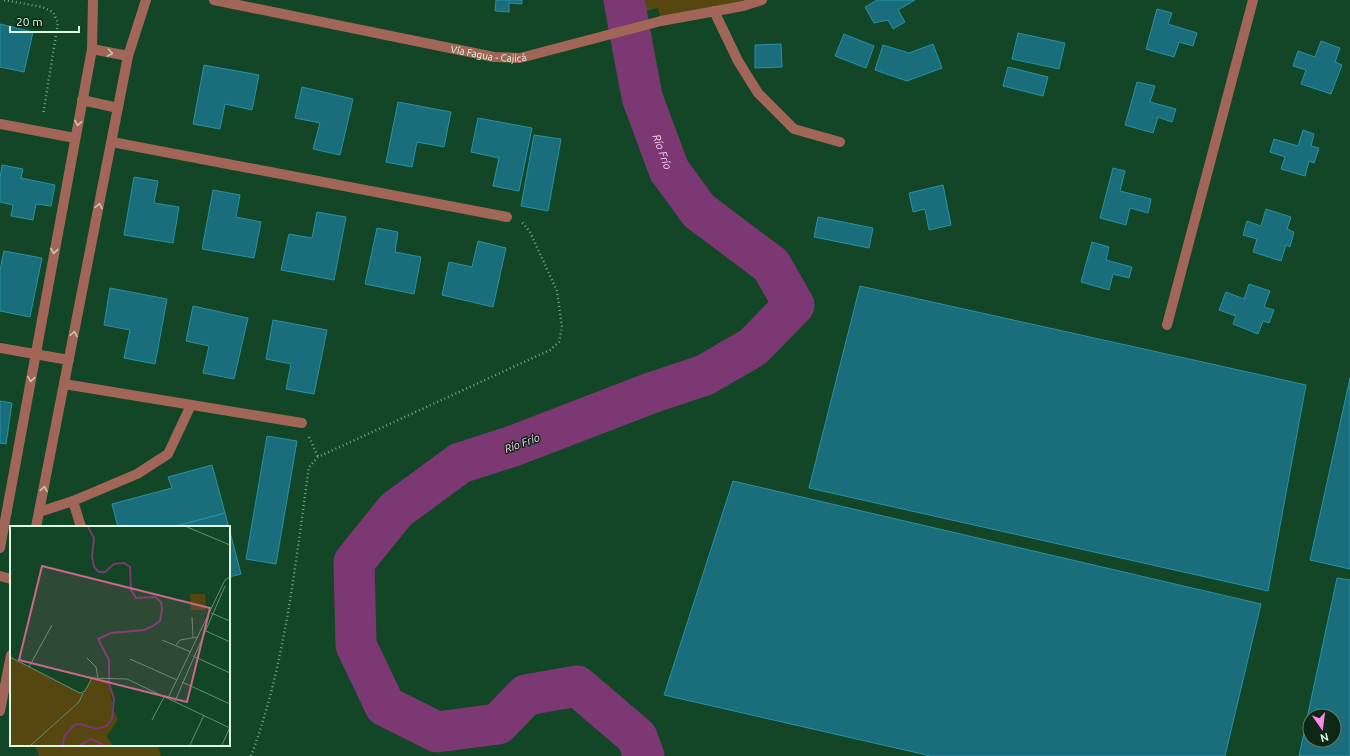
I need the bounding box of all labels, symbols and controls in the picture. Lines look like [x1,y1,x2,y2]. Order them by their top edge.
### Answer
scale bar [10,8,79,34]
text: 20 m [16,15,43,28]
street label: Vía Fagua - Cajicá [450,43,528,64]
one-way arrow [107,48,113,57]
one-way arrow [74,120,83,126]
water label: Río Frío [650,132,674,171]
one-way arrow [95,203,103,209]
one-way arrow [51,248,59,254]
one-way arrow [70,331,78,337]
one-way arrow [27,376,36,382]
water label: Río Frío [503,431,541,455]
one-way arrow [39,486,48,492]
inset map [10,526,230,746]
north arrow [1302,708,1342,748]
text: N [1319,731,1330,745]

